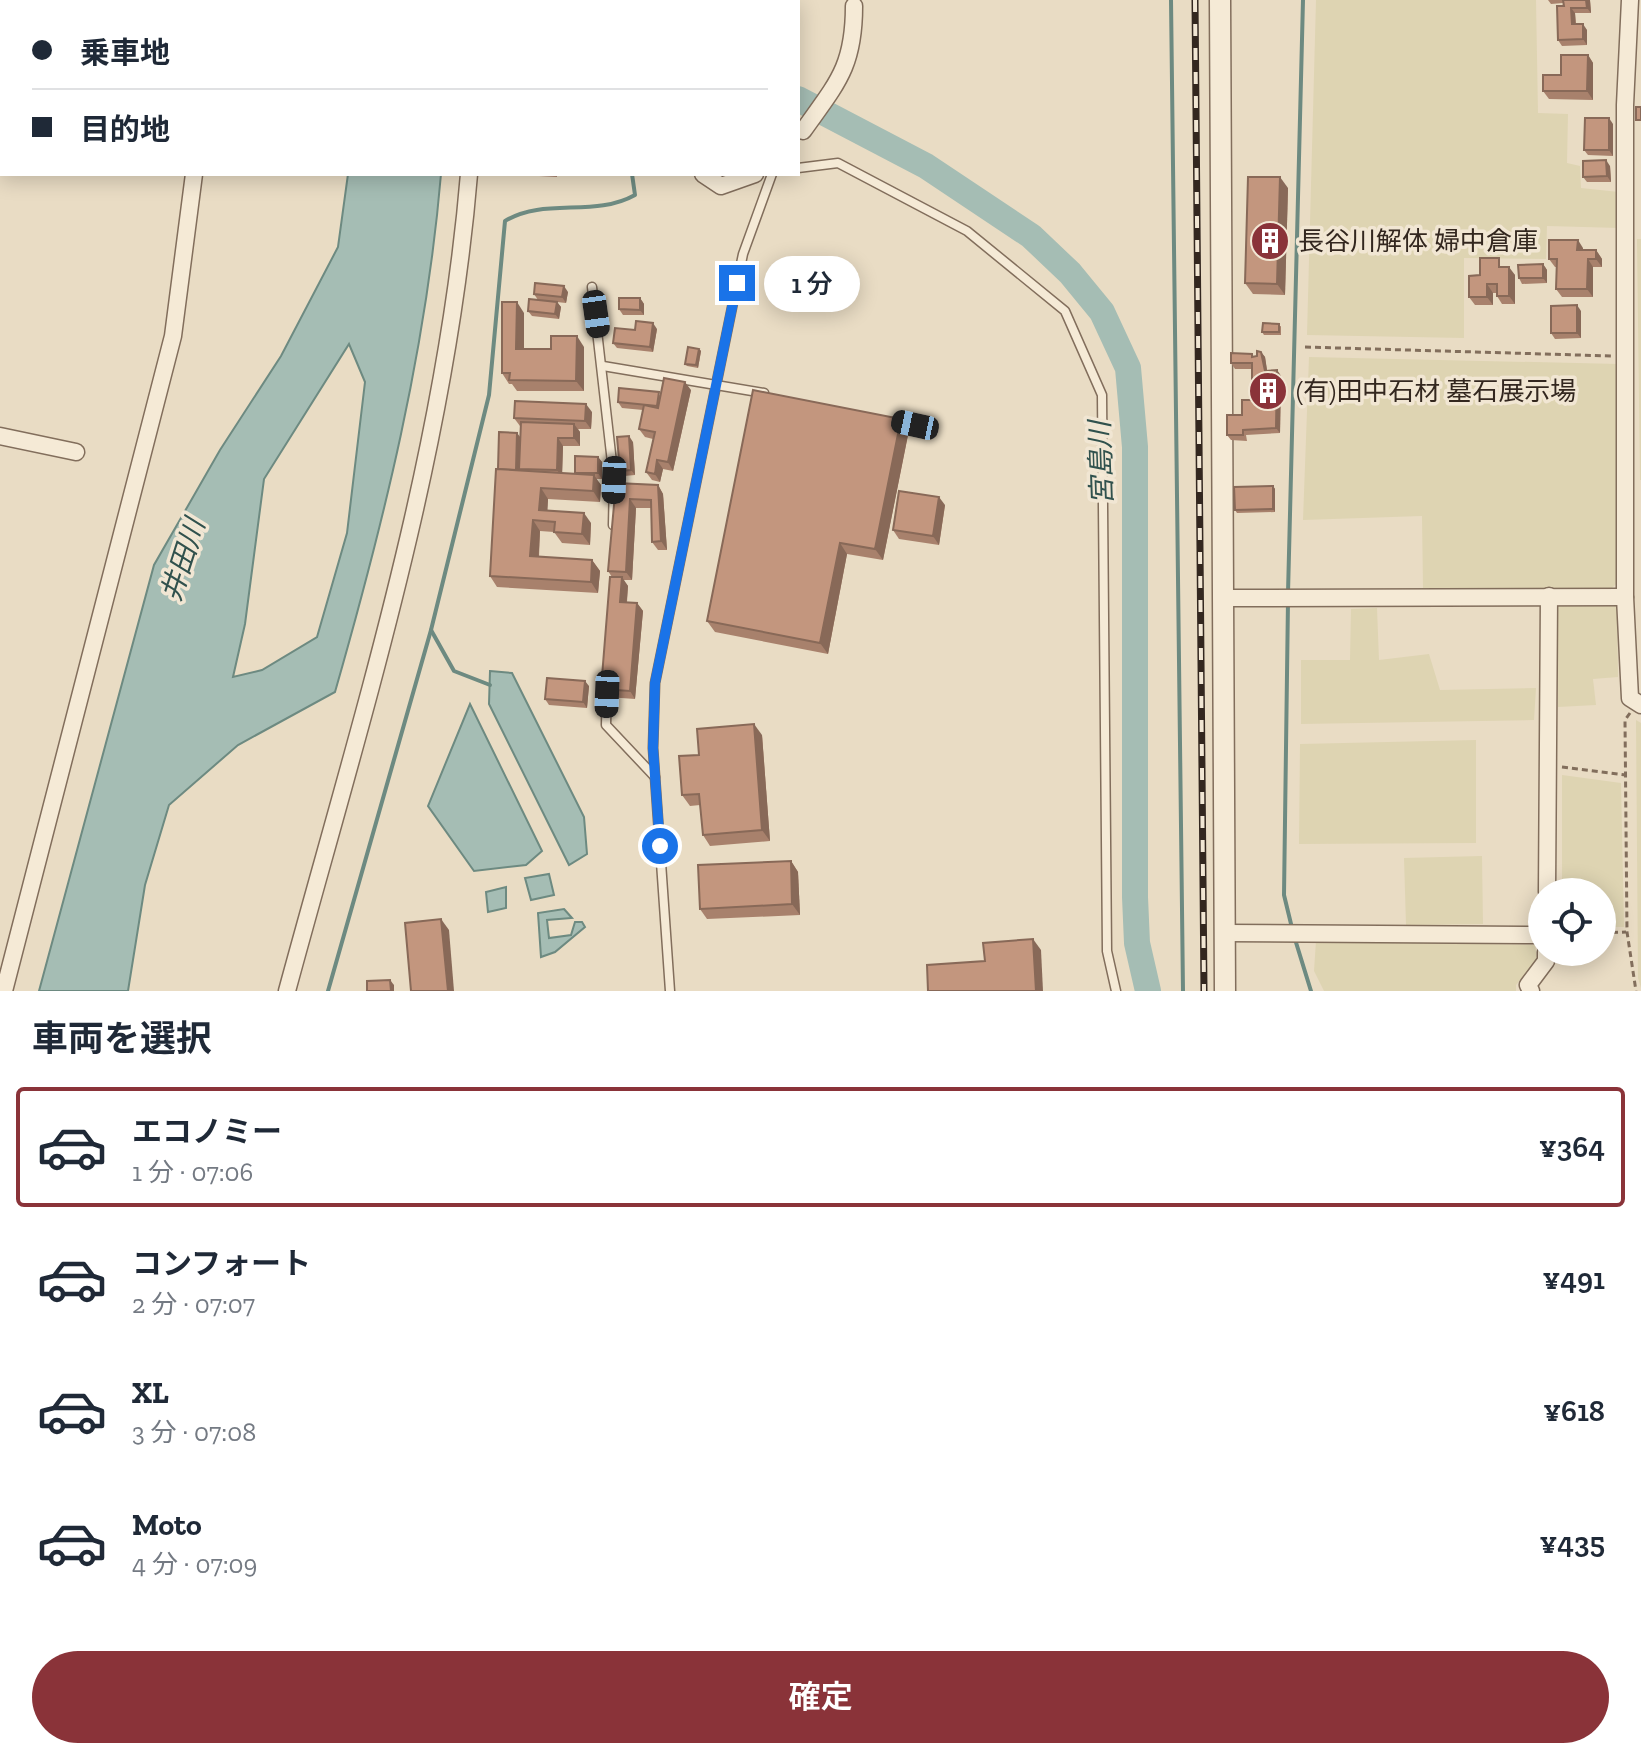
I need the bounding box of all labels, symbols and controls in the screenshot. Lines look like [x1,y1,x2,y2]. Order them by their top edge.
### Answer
text: 乗車地 [80,35,170,71]
text: 目的地 [80,112,170,148]
building icon: 長谷川解体 婦中倉庫 [1249,220,1291,262]
place label: 長谷川解体 婦中倉庫 [1298,225,1538,257]
callout: 1 分 [765,255,861,311]
route end [719,265,755,301]
text: 1 分 [791,268,833,300]
car [581,289,611,339]
building icon: (有)田中石材 墓石展示場 [1247,370,1289,412]
place label: (有)田中石材 墓石展示場 [1296,375,1576,407]
car [889,408,941,442]
water label: 宮島川 [1083,417,1119,506]
car [601,456,627,504]
water label: 井田川 [154,512,213,605]
car [594,670,620,718]
route start [642,828,678,864]
map controls [1528,878,1616,966]
button: locate [1528,878,1616,966]
text: 車両を選択 [32,1017,212,1060]
icon: car [36,1111,108,1183]
text: エコノミー [132,1114,282,1150]
text: ¥364 [1539,1129,1605,1165]
text: 1 分 · 07:06 [132,1156,253,1188]
icon: car [36,1243,108,1315]
text: コンフォート [132,1246,311,1282]
text: ¥491 [1543,1261,1605,1297]
text: 2 分 · 07:07 [132,1288,255,1320]
icon: car [36,1375,108,1447]
text: XL [132,1375,169,1411]
text: ¥618 [1543,1393,1605,1429]
text: 3 分 · 07:08 [132,1416,256,1448]
icon: car [36,1507,108,1579]
text: Moto [132,1507,202,1543]
text: ¥435 [1539,1525,1605,1561]
text: 4 分 · 07:09 [132,1548,257,1580]
button: 確定 [32,1651,1609,1743]

